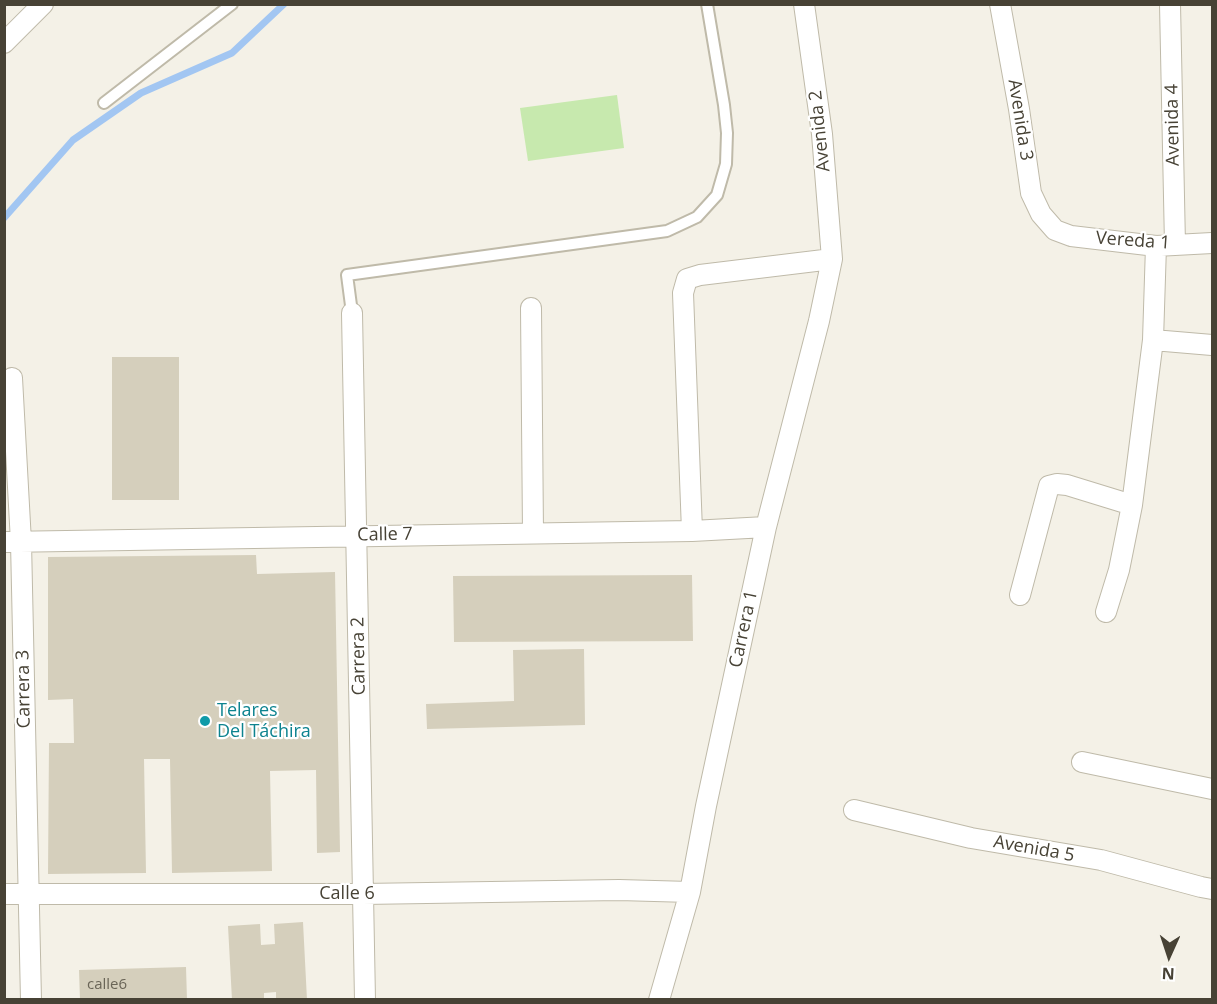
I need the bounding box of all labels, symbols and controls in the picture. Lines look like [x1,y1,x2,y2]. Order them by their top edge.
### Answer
street label: Avenida 3 [1003,78,1037,162]
street label: Avenida 4 [1161,84,1185,166]
street label: Avenida 2 [805,89,835,173]
street label: Vereda 1 [1095,228,1171,254]
street label: Calle 7 [357,524,413,546]
street label: Carrera 1 [725,588,763,670]
street label: Carrera 2 [348,617,370,695]
street label: Carrera 3 [13,650,35,728]
place label: Telares Del Táchira [217,700,311,742]
marker: Telares Del Táchira [198,714,212,728]
street label: Avenida 5 [992,831,1076,867]
street label: Calle 6 [319,883,375,905]
north arrow [1139,926,1199,986]
text: N [1161,963,1175,985]
house number: calle6 [87,976,127,994]

